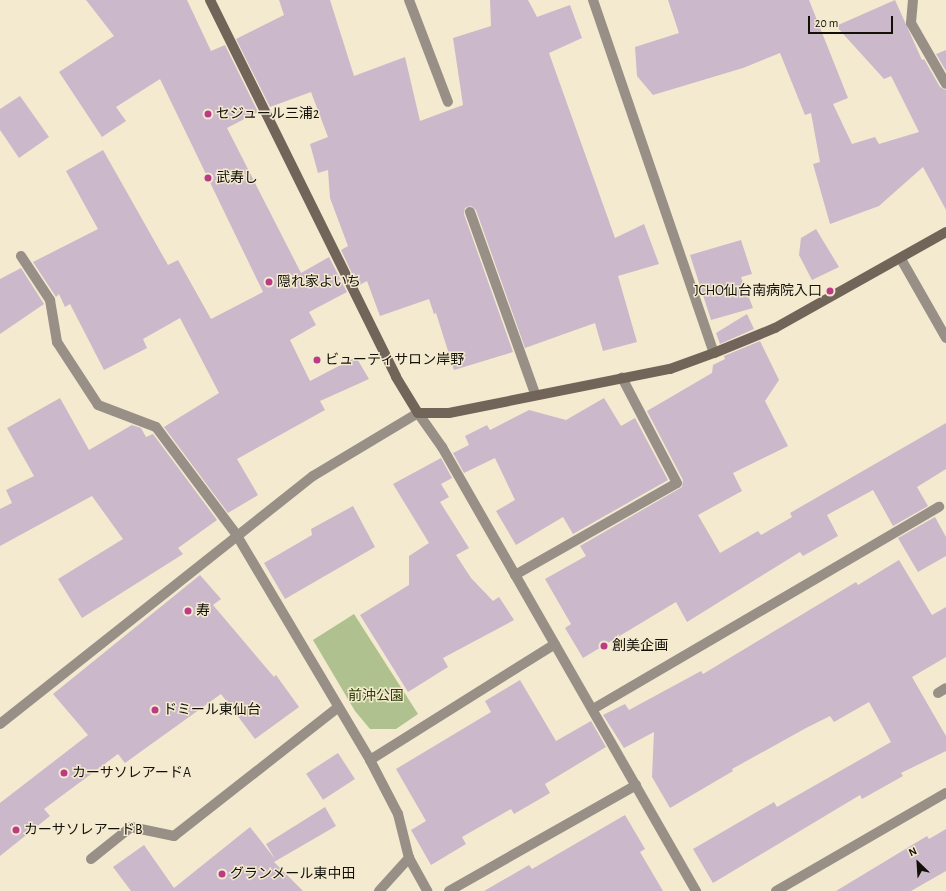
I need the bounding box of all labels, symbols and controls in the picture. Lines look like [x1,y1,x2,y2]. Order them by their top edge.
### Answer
scale bar [810,8,895,34]
text: 20 m [815,17,838,29]
place label: セジュール三浦2 [216,106,320,122]
marker: セジュール三浦2 [203,109,213,119]
place label: 武寿し [216,170,258,186]
marker: 武寿し [203,173,213,183]
place label: 隠れ家よいち [277,274,361,290]
marker: 隠れ家よいち [264,277,274,287]
place label: JCHO仙台南病院入口 [694,283,822,299]
marker: JCHO仙台南病院入口 [825,286,835,296]
place label: ビューティサロン岸野 [325,352,465,368]
marker: ビューティサロン岸野 [312,355,322,365]
place label: 寿 [196,603,210,619]
marker: 寿 [183,606,193,616]
place label: 創美企画 [612,638,668,654]
marker: 創美企画 [599,641,609,651]
park label: 前沖公園 [348,688,404,704]
place label: ドミール東仙台 [163,702,261,718]
marker: ドミール東仙台 [150,705,160,715]
place label: カーサソレアードA [72,765,191,781]
marker: カーサソレアードA [59,768,69,778]
place label: カーサソレアードB [24,822,143,838]
marker: カーサソレアードB [11,825,21,835]
north arrow [898,843,938,883]
text: N [907,845,919,858]
place label: グランメール東中田 [230,866,356,882]
marker: グランメール東中田 [217,869,227,879]

